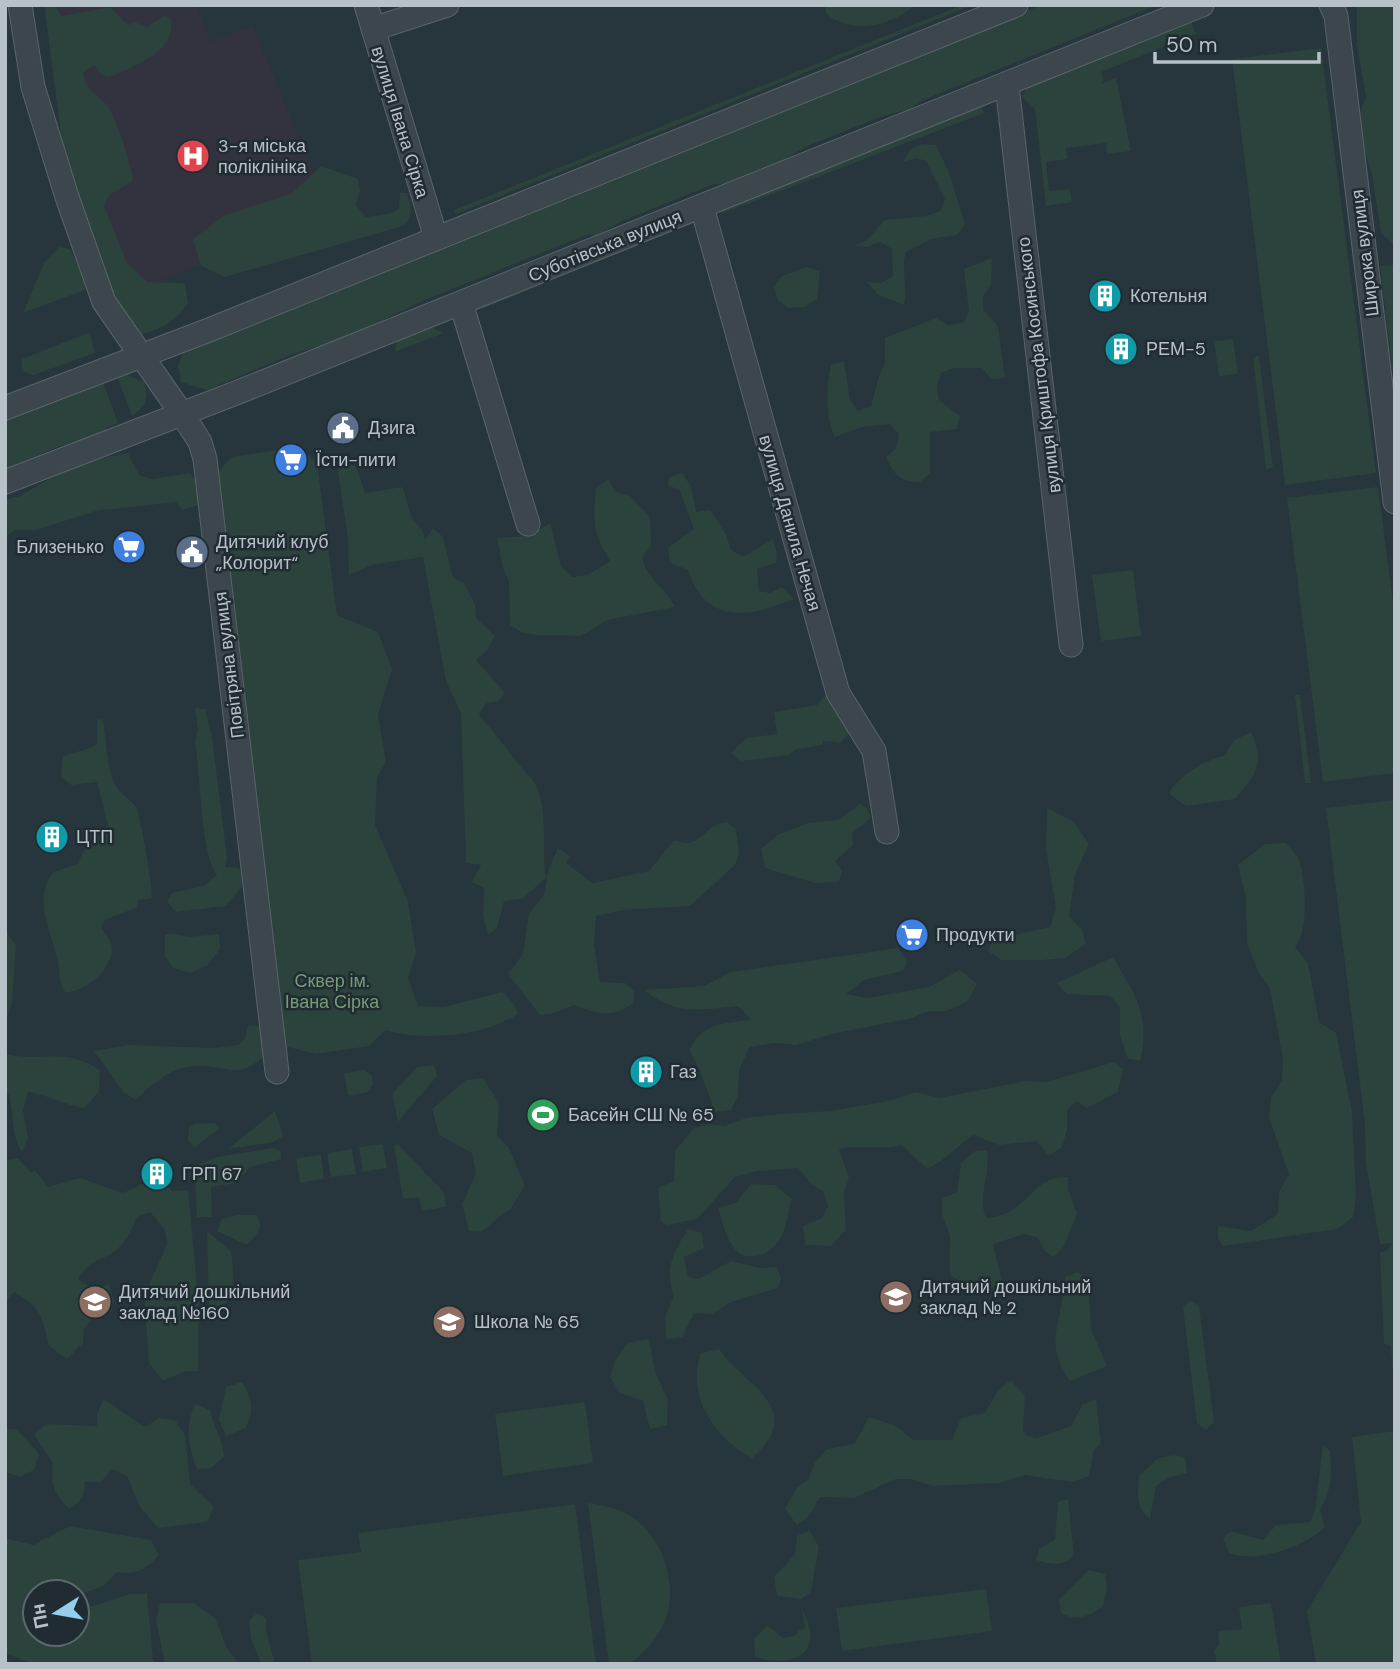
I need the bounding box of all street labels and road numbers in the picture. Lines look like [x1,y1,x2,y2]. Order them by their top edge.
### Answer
street label: вулиця Івана Сірка [365,43,435,202]
street label: Широка вулиця [1345,188,1385,318]
street label: Суботівська вулиця [525,204,685,288]
street label: вулиця Криштофа Косинського [1011,236,1067,494]
street label: вулиця Данила Нечая [753,432,827,614]
street label: Повітряна вулиця [208,590,250,740]

